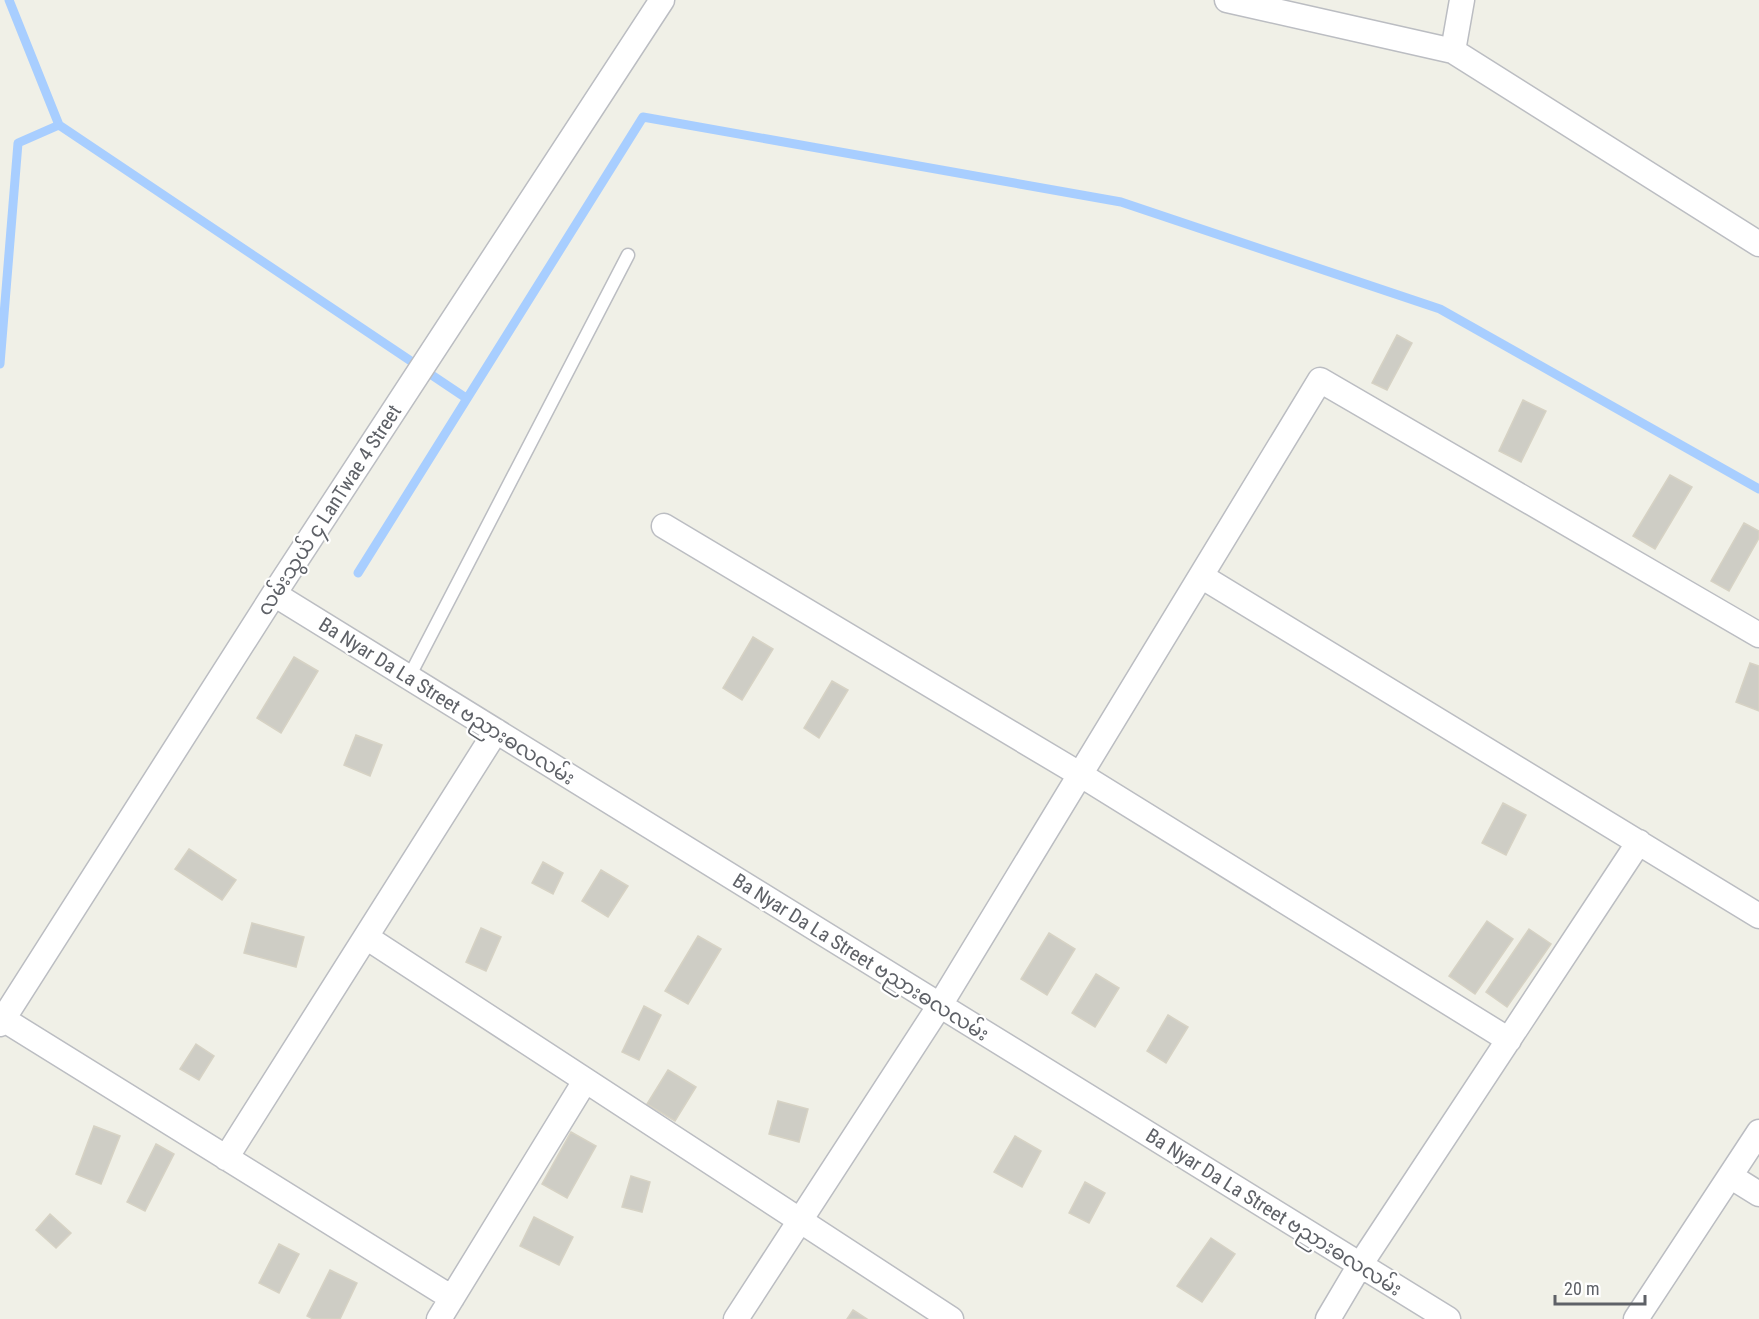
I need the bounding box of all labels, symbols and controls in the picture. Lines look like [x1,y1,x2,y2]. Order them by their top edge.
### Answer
street label: လမ်းသွယ် ၄ LanTwae 4 Street [250,399,409,622]
street label: Ba Nyar Da La Street ဗညားဓလလမ်း [312,610,580,793]
street label: Ba Nyar Da La Street ဗညားဓလလမ်း [726,866,994,1049]
street label: Ba Nyar Da La Street ဗညားဓလလမ်း [1139,1121,1407,1304]
scale bar [1555,1268,1645,1306]
text: 20 m [1564,1278,1599,1299]

